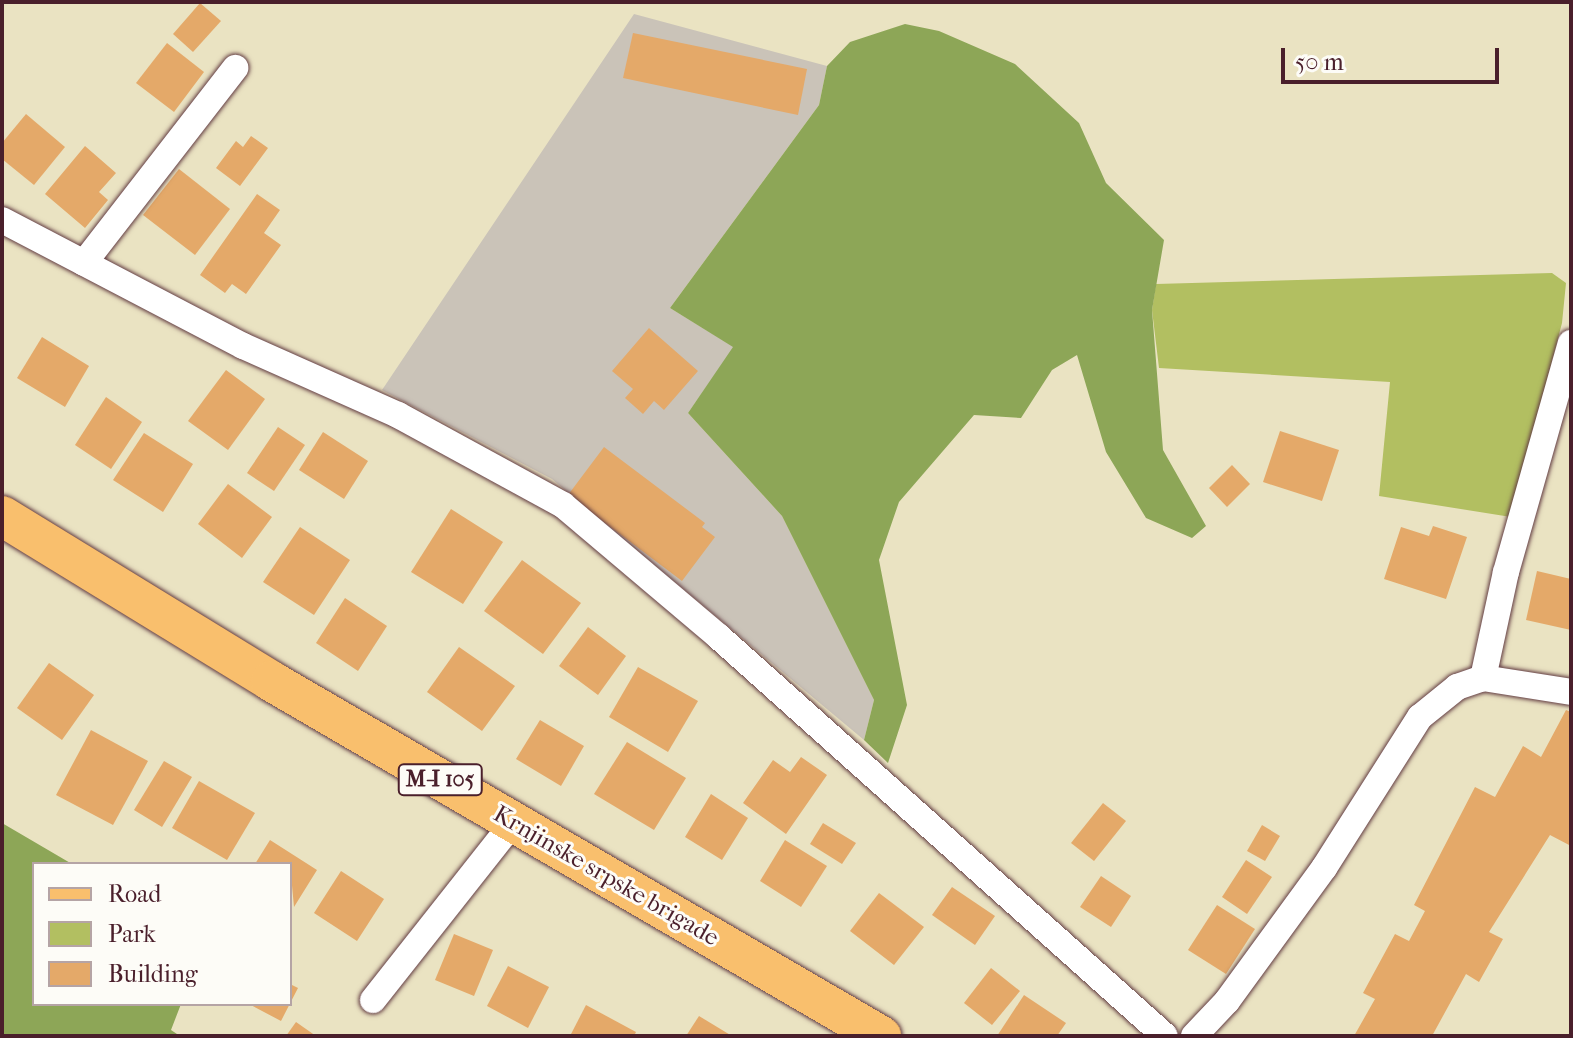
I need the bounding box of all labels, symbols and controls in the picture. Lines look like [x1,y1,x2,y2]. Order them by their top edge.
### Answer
scale bar [1285,32,1503,82]
text: 50 m [1295,48,1344,76]
road number: M-I 105 [396,762,484,798]
street label: Krnjinske srpske brigade [488,800,724,952]
legend [32,862,292,1006]
text: Road [108,880,161,908]
text: Park [108,920,156,948]
text: Building [108,960,198,988]

